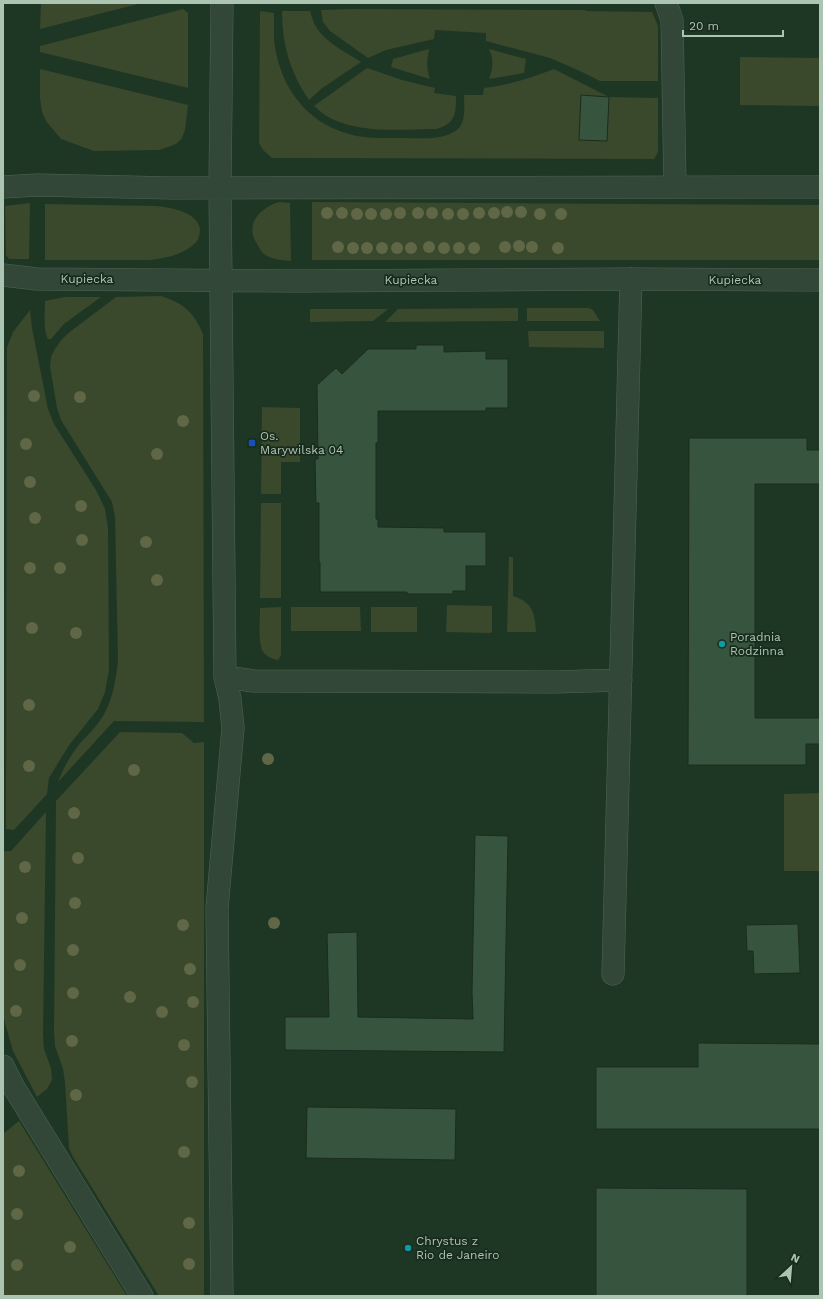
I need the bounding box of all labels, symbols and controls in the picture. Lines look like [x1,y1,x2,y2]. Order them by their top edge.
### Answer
scale bar [683,12,783,38]
text: 20 m [689,19,719,33]
street label: Kupiecka [61,272,114,286]
street label: Kupiecka [385,273,438,287]
street label: Kupiecka [709,273,762,287]
place label: Os. Marywilska 04 [260,429,343,457]
marker: Os. Marywilska 04 [247,438,257,448]
place label: Poradnia Rodzinna [730,630,784,658]
marker: Poradnia Rodzinna [717,639,727,649]
place label: Chrystus z Rio de Janeiro [416,1234,499,1262]
marker: Chrystus z Rio de Janeiro [403,1243,413,1253]
north arrow [771,1247,811,1287]
text: N [789,1251,802,1266]

